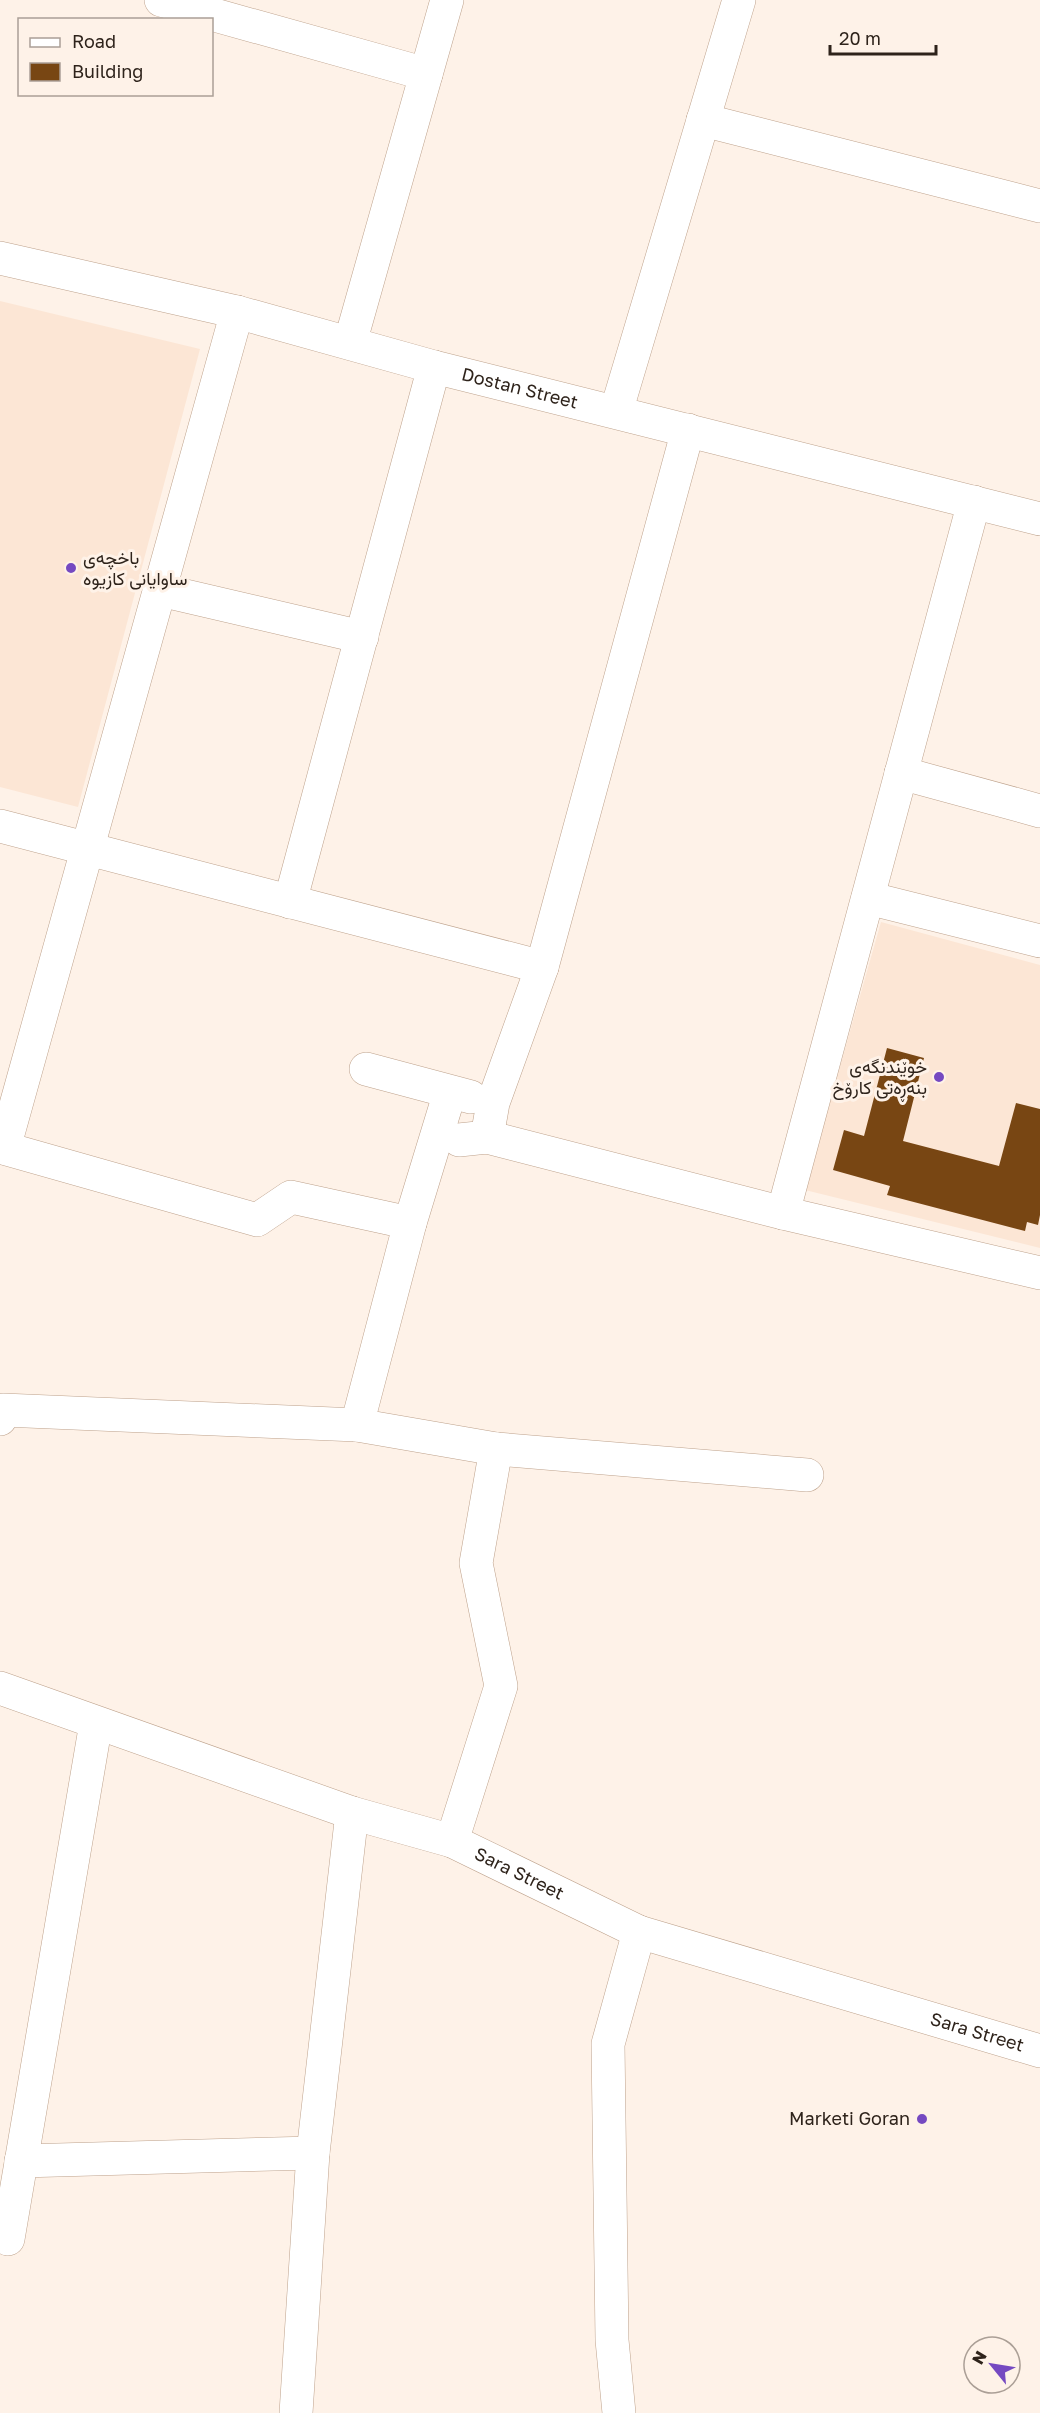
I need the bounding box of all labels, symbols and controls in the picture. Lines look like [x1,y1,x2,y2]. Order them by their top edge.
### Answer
legend [18,18,213,96]
scale bar [830,18,936,56]
text: 20 m [839,27,881,49]
text: Road [72,30,116,52]
text: Building [72,60,143,82]
street label: Dostan Street [459,362,580,413]
place label: باخچەی ساوایانی کازیوە [83,546,188,590]
marker: باخچەی ساوایانی کازیوە [64,561,78,575]
place label: خوێندنگەی بنەڕەتی کارۆخ [833,1055,927,1102]
marker: خوێندنگەی بنەڕەتی کارۆخ [932,1070,946,1084]
street label: Sara Street [471,1842,568,1904]
street label: Sara Street [928,2007,1027,2056]
place label: Marketi Goran [789,2107,910,2129]
marker: Marketi Goran [915,2112,929,2126]
north arrow [962,2335,1022,2395]
text: N [967,2347,991,2368]

